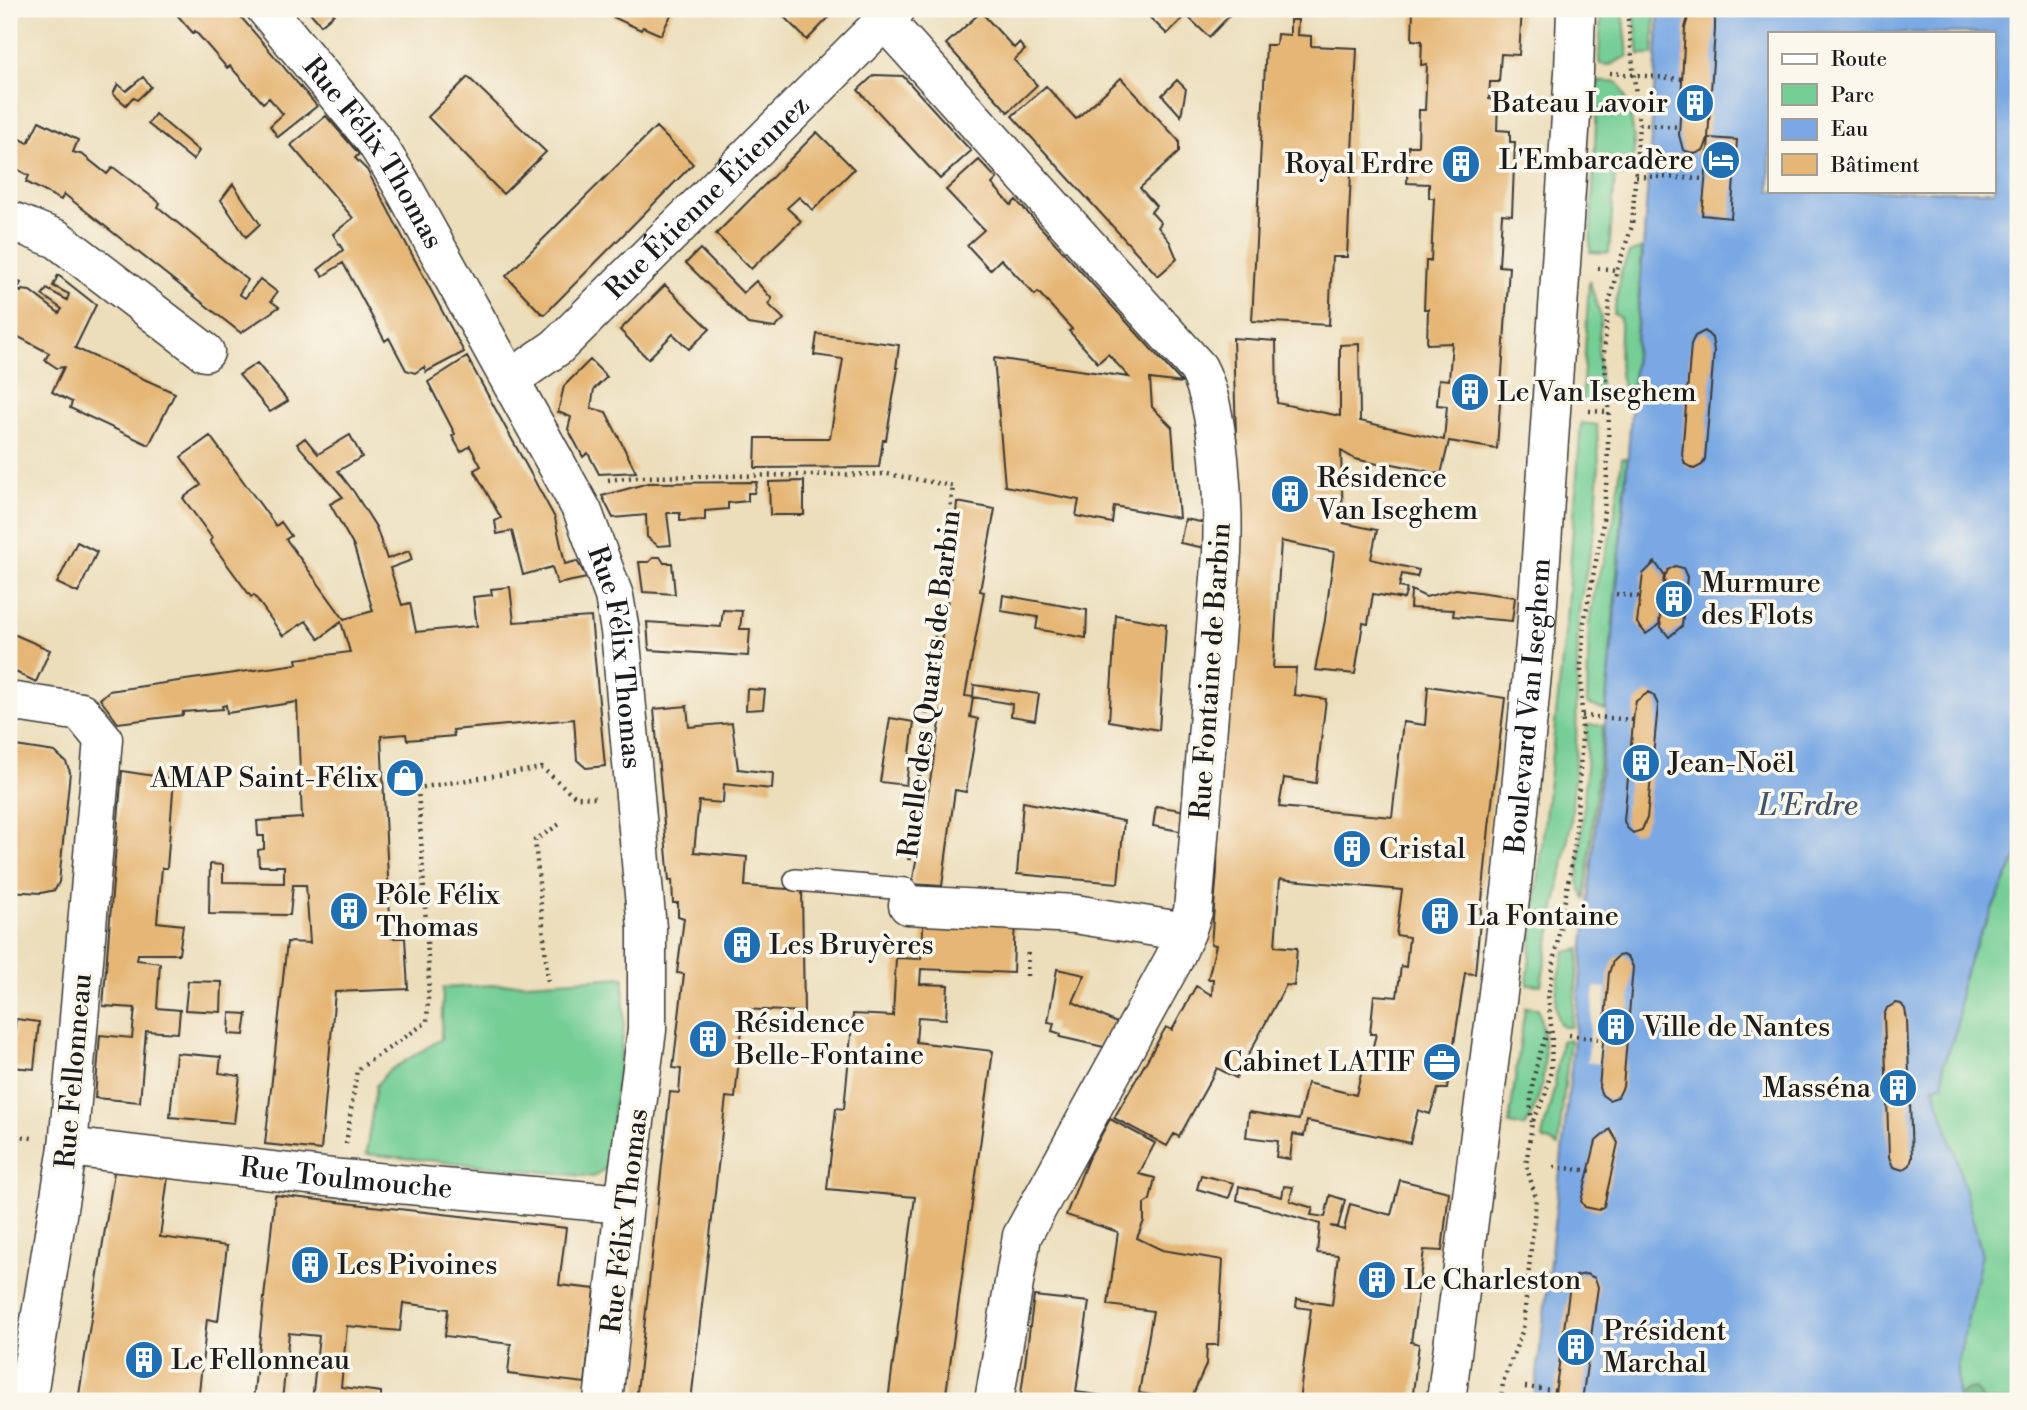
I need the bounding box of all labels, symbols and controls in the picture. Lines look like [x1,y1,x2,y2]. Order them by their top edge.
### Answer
legend [1768,32,1996,192]
text: Route [1831,47,1887,73]
street label: Rue Félix Thomas [295,50,451,255]
building icon: Bateau Lavoir [1674,82,1716,124]
text: Parc [1831,83,1874,109]
place label: Bateau Lavoir [1491,86,1668,121]
street label: Rue Étienne Étiennez [597,88,817,307]
text: Eau [1831,117,1868,143]
hotel icon: L'Embarcadère [1700,139,1742,181]
building icon: Royal Erdre [1440,143,1482,185]
place label: L'Embarcadère [1499,143,1694,178]
place label: Royal Erdre [1285,147,1434,182]
text: Bâtiment [1830,153,1920,179]
building icon: Le Van Iseghem [1449,371,1491,413]
place label: Le Van Iseghem [1497,375,1697,410]
place label: Résidence Van Iseghem [1316,461,1478,528]
building icon: Résidence Van Iseghem [1269,473,1311,515]
street label: Ruelle des Quarts de Barbin [891,508,969,860]
street label: Rue Fontaine de Barbin [1183,521,1239,821]
street label: Rue Félix Thomas [580,541,650,770]
street label: Boulevard Van Iseghem [1497,557,1558,856]
place label: Murmure des Flots [1701,566,1821,633]
building icon: Murmure des Flots [1653,578,1695,620]
building icon: Jean-Noël [1620,742,1662,784]
place label: Jean-Noël [1667,746,1795,781]
shop icon: AMAP Saint-Félix [384,757,426,799]
place label: AMAP Saint-Félix [149,761,379,796]
water label: L'Erdre [1757,787,1858,825]
building icon: Cristal [1331,828,1373,870]
place label: Cristal [1379,832,1465,867]
place label: Pôle Félix Thomas [376,878,500,945]
building icon: Pôle Félix Thomas [328,890,370,932]
building icon: La Fontaine [1419,895,1461,937]
place label: La Fontaine [1467,899,1619,934]
building icon: Les Bruyères [721,924,763,966]
place label: Les Bruyères [769,928,934,963]
street label: Rue Fellonneau [48,972,100,1170]
place label: Résidence Belle-Fontaine [734,1006,924,1073]
building icon: Ville de Nantes [1595,1006,1637,1048]
place label: Ville de Nantes [1642,1010,1830,1045]
building icon: Résidence Belle-Fontaine [687,1018,729,1060]
office icon: Cabinet LATIF [1421,1041,1463,1083]
place label: Cabinet LATIF [1223,1045,1415,1080]
building icon: Masséna [1877,1067,1919,1109]
place label: Masséna [1763,1071,1872,1106]
street label: Rue Félix Thomas [594,1107,656,1335]
street label: Rue Toulmouche [238,1150,454,1206]
building icon: Les Pivoines [289,1244,331,1286]
place label: Les Pivoines [337,1248,497,1283]
building icon: Le Charleston [1356,1259,1398,1301]
place label: Le Charleston [1404,1263,1581,1298]
place label: Président Marchal [1603,1314,1726,1381]
building icon: Président Marchal [1555,1326,1597,1368]
building icon: Le Fellonneau [123,1339,165,1381]
place label: Le Fellonneau [171,1343,350,1378]

